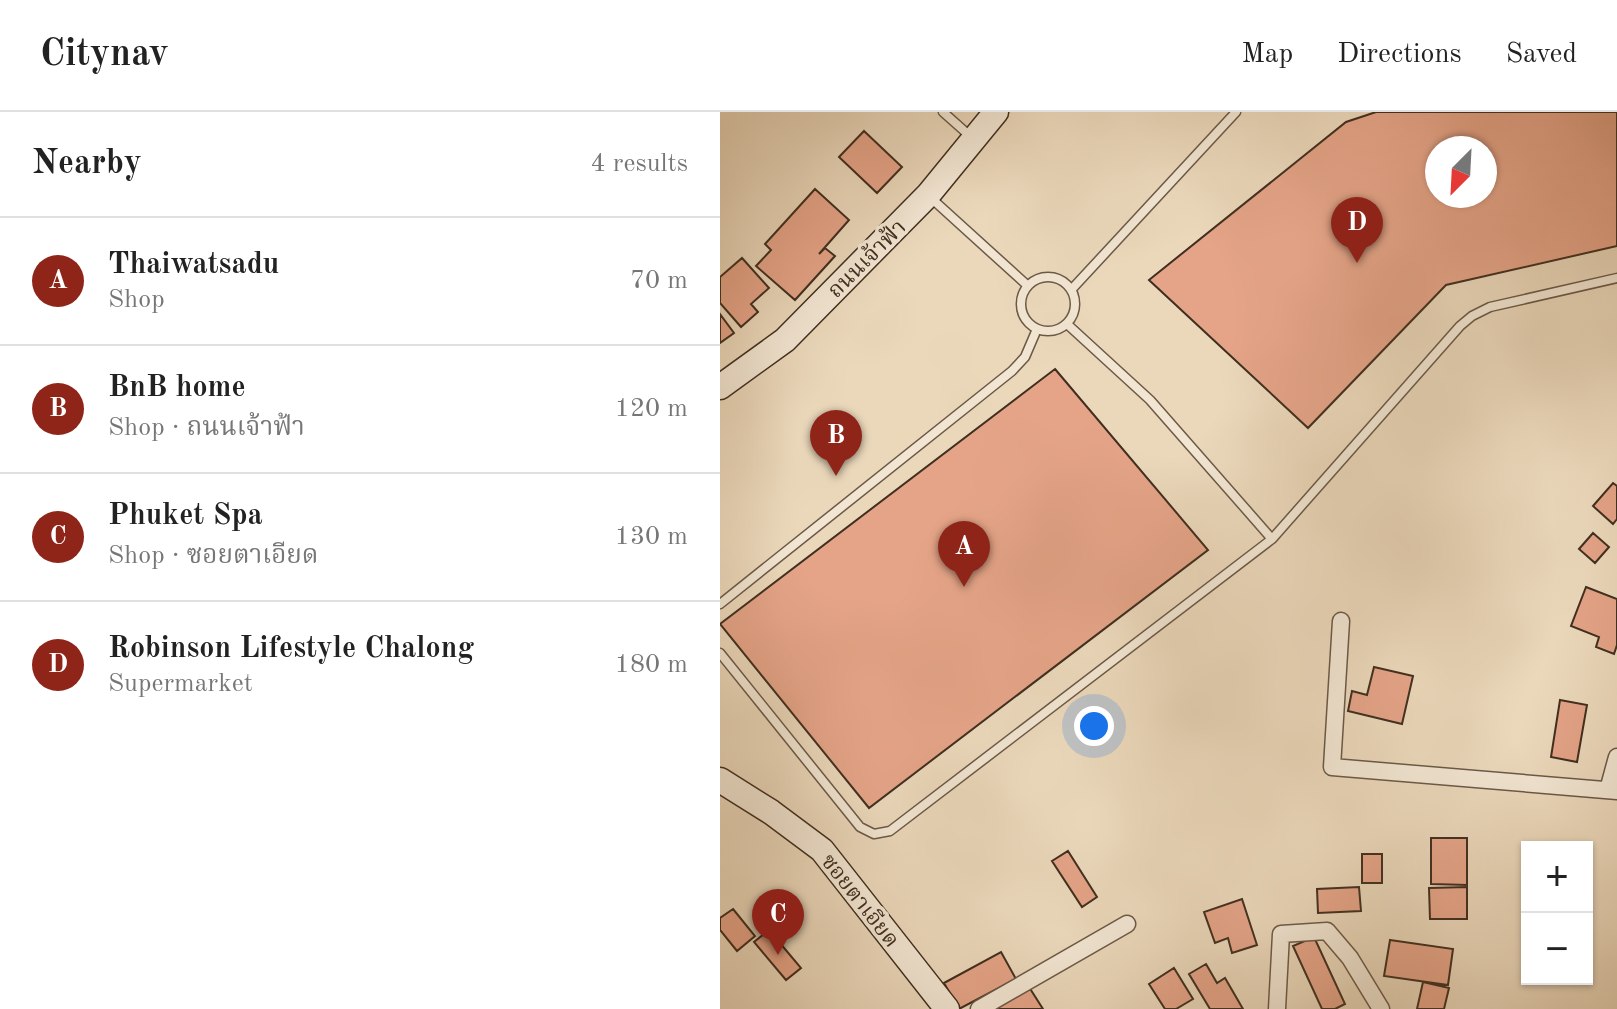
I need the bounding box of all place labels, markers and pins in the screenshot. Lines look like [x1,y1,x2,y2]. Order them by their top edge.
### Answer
pin: D [1331,197,1383,263]
pin: B [810,410,862,476]
pin: A [938,521,990,587]
pin: C [752,889,804,955]

